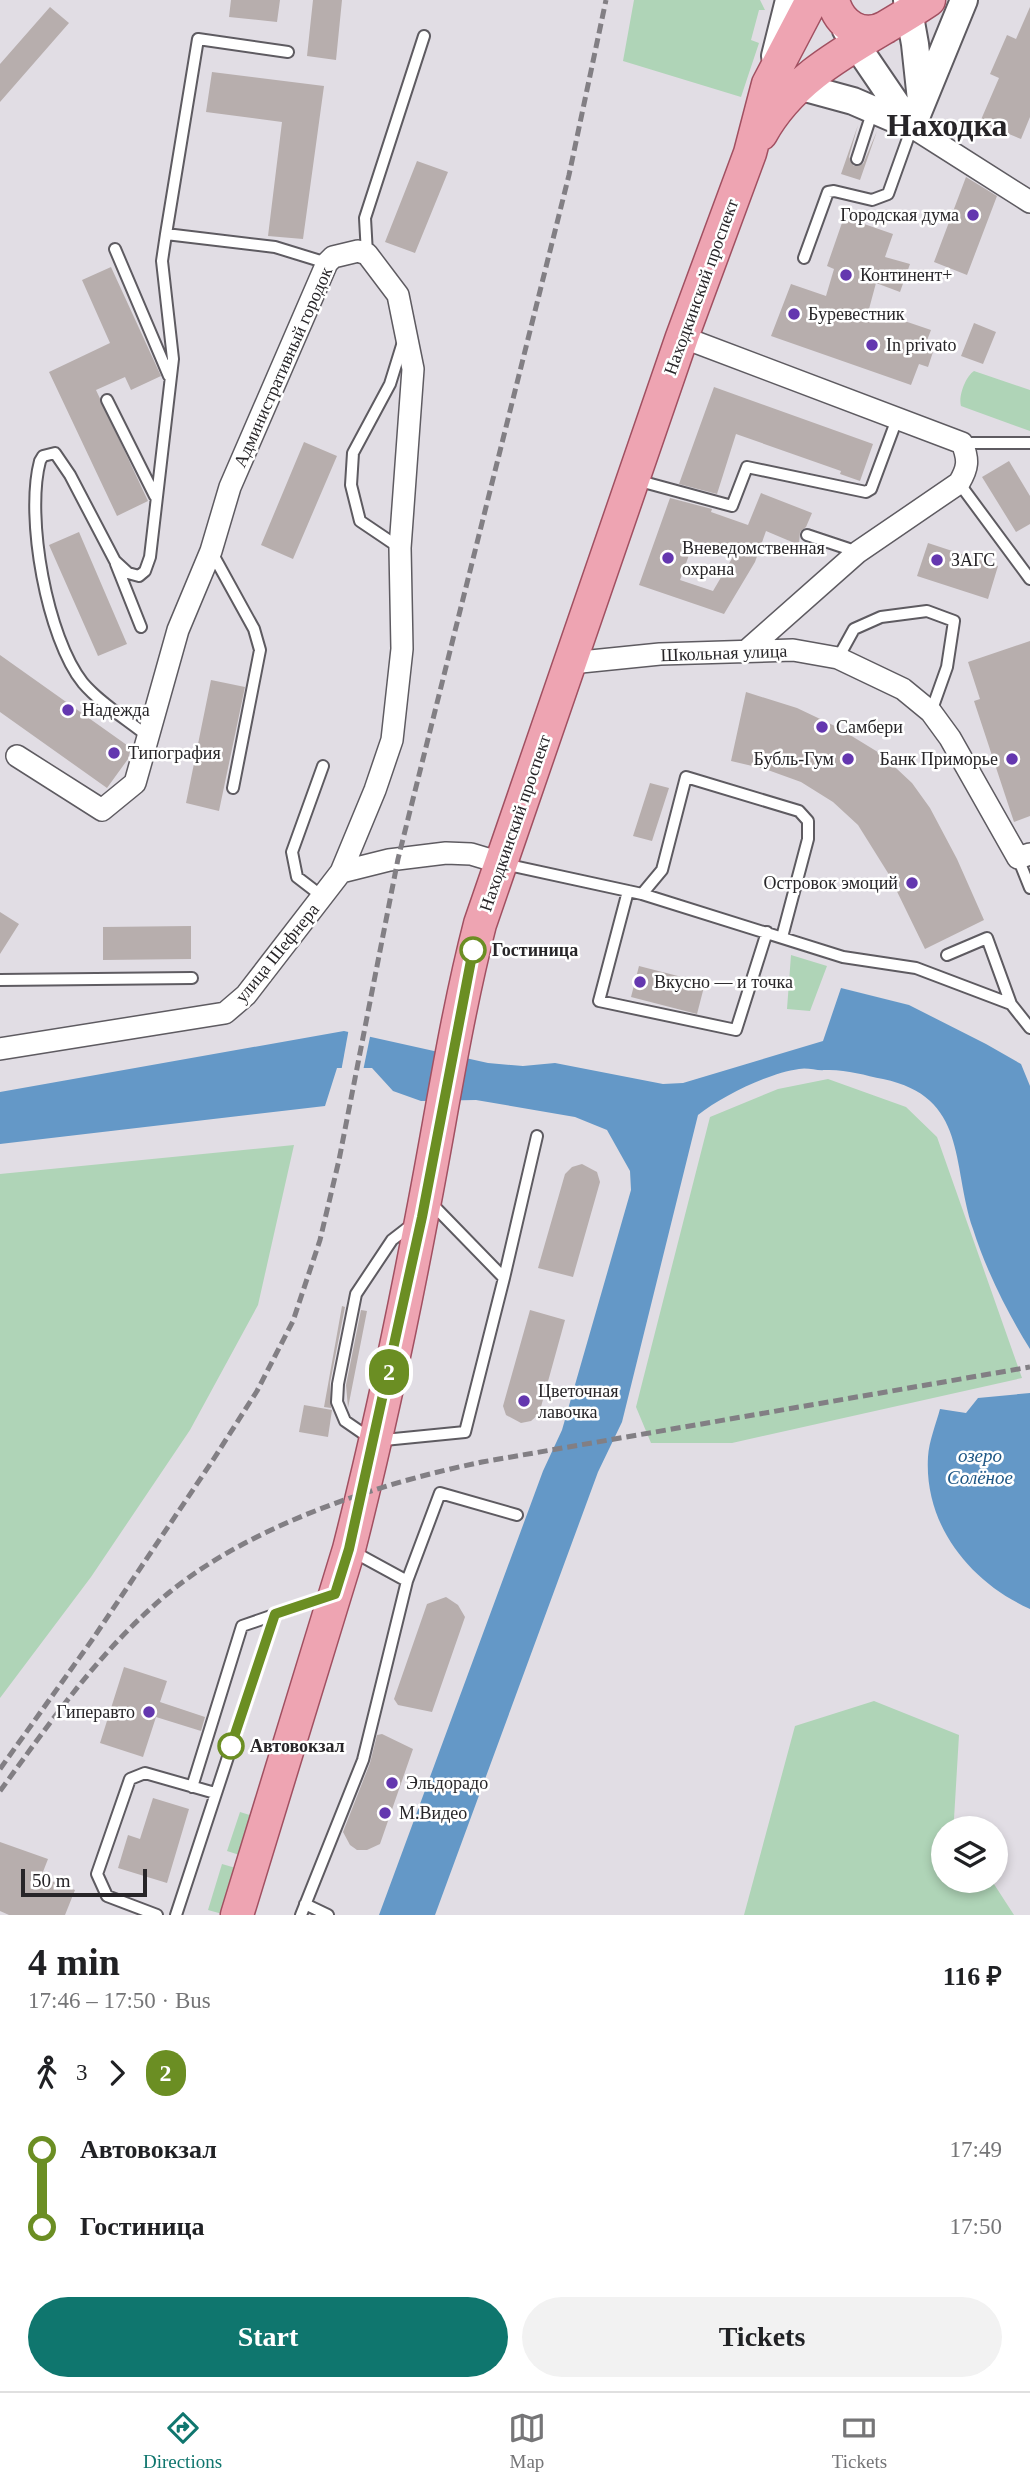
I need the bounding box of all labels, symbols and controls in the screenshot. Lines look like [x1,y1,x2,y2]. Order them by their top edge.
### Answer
district label: Находка [887,107,1007,143]
street label: Находкинский проспект [660,196,742,378]
place label: Городская дума [840,205,959,225]
marker: Городская дума [965,207,981,223]
street label: Административный городок [230,263,336,470]
place label: Континент+ [860,265,953,285]
marker: Континент+ [838,267,854,283]
place label: Буревестник [808,304,905,324]
marker: Буревестник [786,306,802,322]
place label: In privato [886,335,956,355]
marker: In privato [864,337,880,353]
place label: Вневедомственная охрана [682,538,825,579]
marker: Вневедомственная охрана [660,550,676,566]
place label: ЗАГС [951,550,995,570]
marker: ЗАГС [929,552,945,568]
street label: Школьная улица [660,641,788,665]
place label: Надежда [82,700,150,720]
marker: Надежда [60,702,76,718]
place label: Самбери [836,717,903,737]
marker: Самбери [814,719,830,735]
street label: Находкинский проспект [475,732,555,914]
place label: Типография [128,743,221,763]
marker: Типография [106,745,122,761]
place label: Бубль-Гум [754,749,834,769]
place label: Банк Приморье [880,749,998,769]
marker: Бубль-Гум [840,751,856,767]
marker: Банк Приморье [1004,751,1020,767]
place label: Островок эмоций [763,873,898,893]
marker: Островок эмоций [904,875,920,891]
street label: улица Шефнера [231,899,323,1007]
marker: Гостиница [460,937,486,963]
place label: Гостиница [492,940,578,960]
place label: Вкусно — и точка [654,972,793,992]
marker: Вкусно — и точка [632,974,648,990]
line badge: 2 [366,1349,412,1395]
text: 2 [383,1359,395,1385]
place label: Цветочная лавочка [538,1381,619,1422]
marker: Цветочная лавочка [516,1393,532,1409]
water label: озеро Солёное [947,1445,1013,1488]
place label: Гиперавто [56,1702,135,1722]
marker: Гиперавто [141,1704,157,1720]
marker: Автовокзал [218,1733,244,1759]
place label: Автовокзал [250,1736,345,1756]
place label: Эльдорадо [406,1773,488,1793]
marker: Эльдорадо [384,1775,400,1791]
place label: М.Видео [399,1803,467,1823]
marker: М.Видео [377,1805,393,1821]
map controls [931,1816,1008,1893]
button: layers [931,1816,1008,1893]
scale bar [21,1866,147,1898]
text: 50 m [32,1870,71,1891]
text: 4 min [28,1941,120,1983]
text: 116 ₽ [943,1962,1002,1991]
text: 17:46 – 17:50 · Bus [28,1988,211,2013]
icon: walk [28,2054,66,2092]
icon: forward [98,2054,136,2092]
text: 3 [76,2060,88,2085]
text: 2 [160,2060,172,2086]
text: Автовокзал [80,2135,217,2164]
text: 17:49 [950,2137,1002,2162]
text: Гостиница [80,2212,205,2241]
text: 17:50 [950,2214,1002,2239]
button: Start [28,2297,508,2377]
button: Tickets [522,2297,1002,2377]
tab: Directions [143,2409,222,2473]
tab: Map [508,2409,546,2473]
tab: Tickets [832,2409,887,2473]

